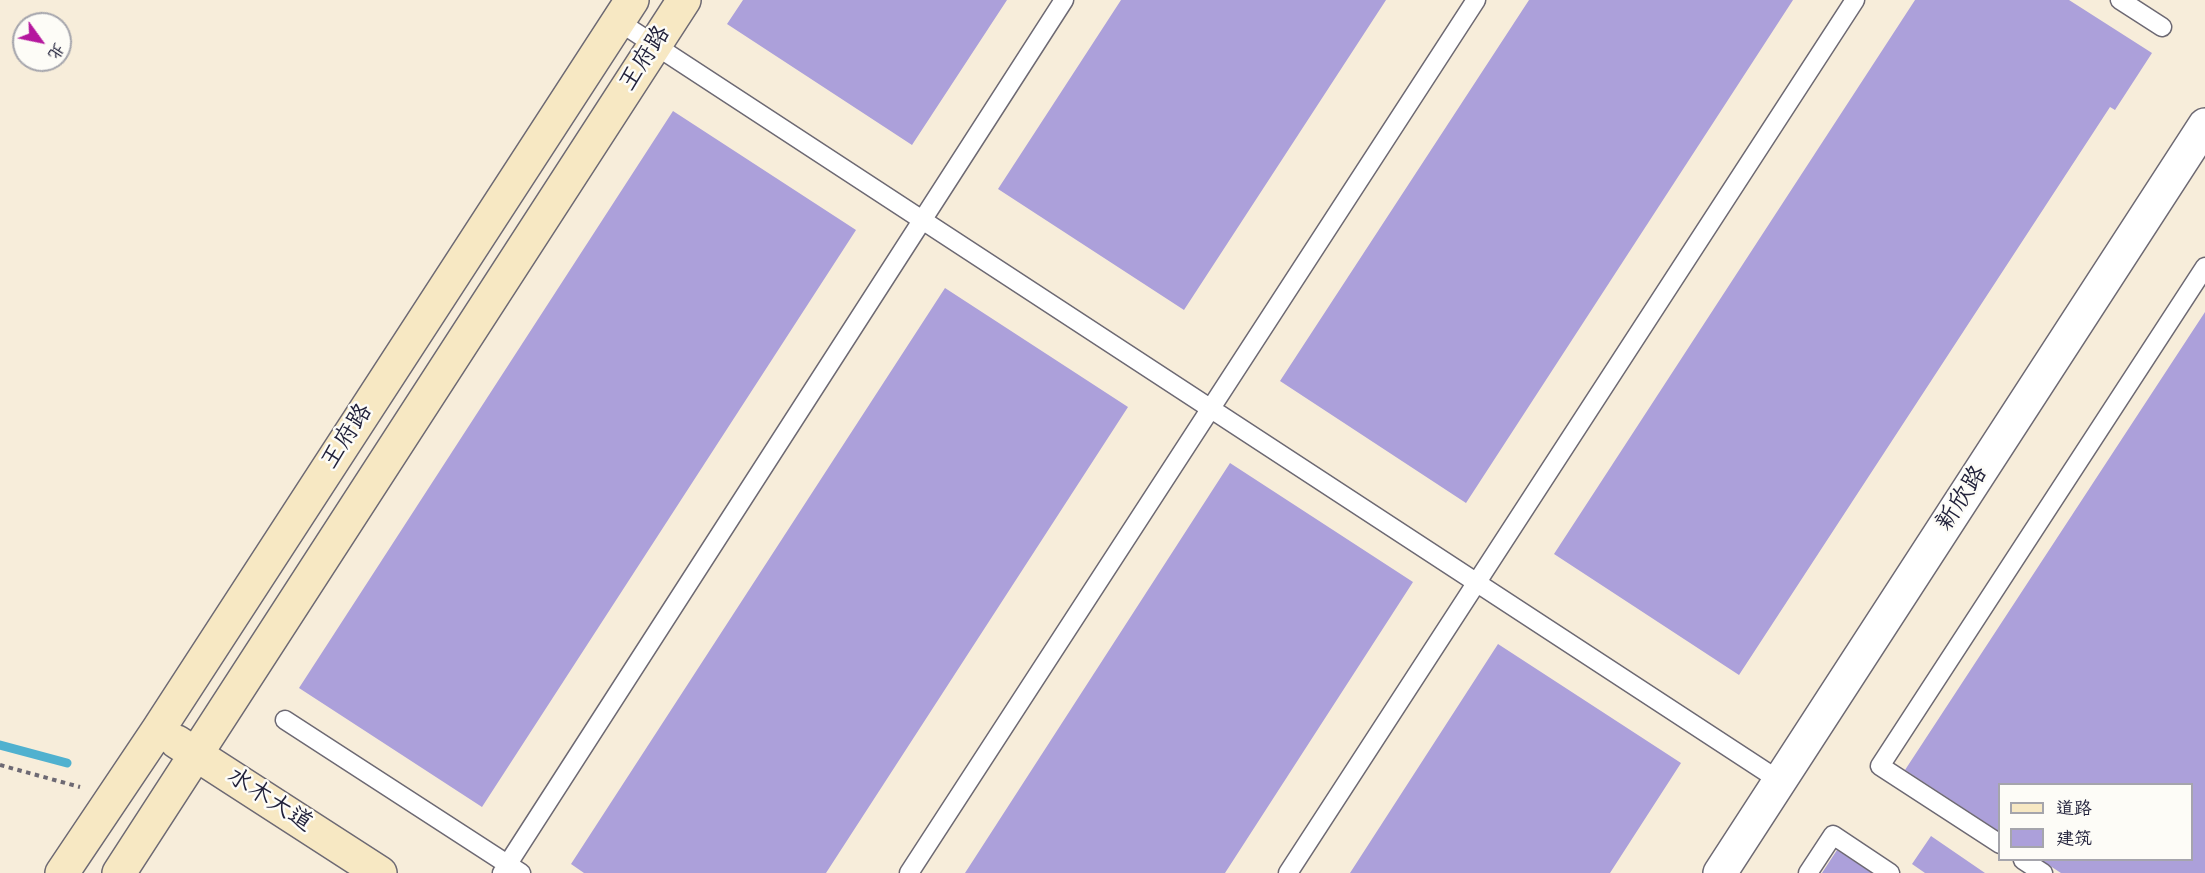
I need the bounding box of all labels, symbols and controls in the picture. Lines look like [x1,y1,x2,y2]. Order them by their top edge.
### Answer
north arrow [12,12,72,72]
street label: 王府路 [614,21,678,97]
text: 北 [43,39,69,63]
street label: 王府路 [316,399,380,475]
street label: 新欣路 [1931,461,1995,537]
street label: 水木大道 [221,763,317,839]
legend [1998,783,2193,861]
text: 道路 [2056,797,2092,821]
text: 建筑 [2056,827,2092,851]

